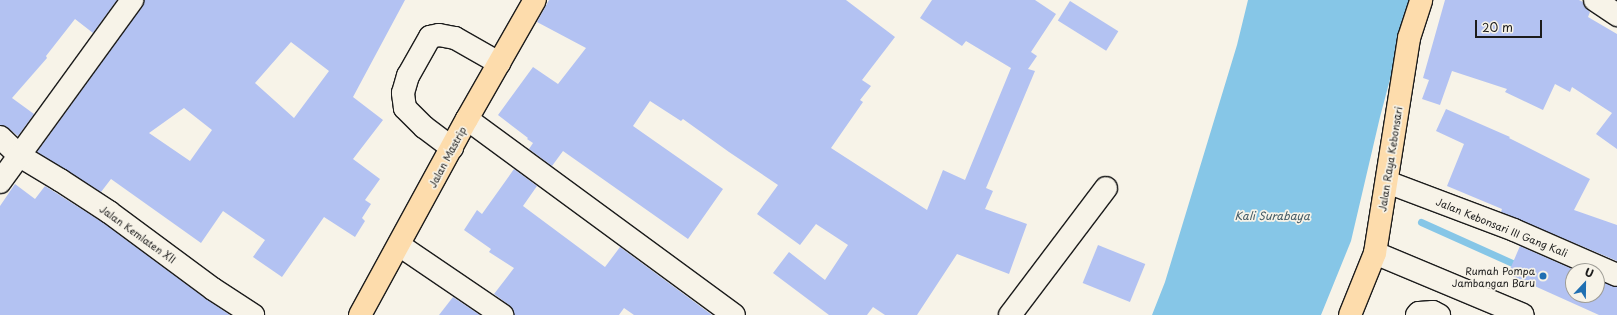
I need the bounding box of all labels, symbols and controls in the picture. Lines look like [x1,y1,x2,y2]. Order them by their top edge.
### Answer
scale bar [1477,12,1544,38]
text: 20 m [1482,18,1513,36]
street label: Jalan Raya Kebonsari [1376,106,1404,212]
street label: Jalan Mastrip [426,124,468,190]
street label: Jalan Kebonsari III Gang Kali [1434,195,1570,259]
street label: Jalan Kemlaten XII [98,202,178,266]
water label: Kali Surabaya [1234,209,1310,223]
north arrow [1565,263,1605,303]
text: U [1582,263,1596,282]
place label: Rumah Pompa Jambangan Baru [1451,264,1535,288]
marker: Rumah Pompa Jambangan Baru [1538,271,1548,281]

